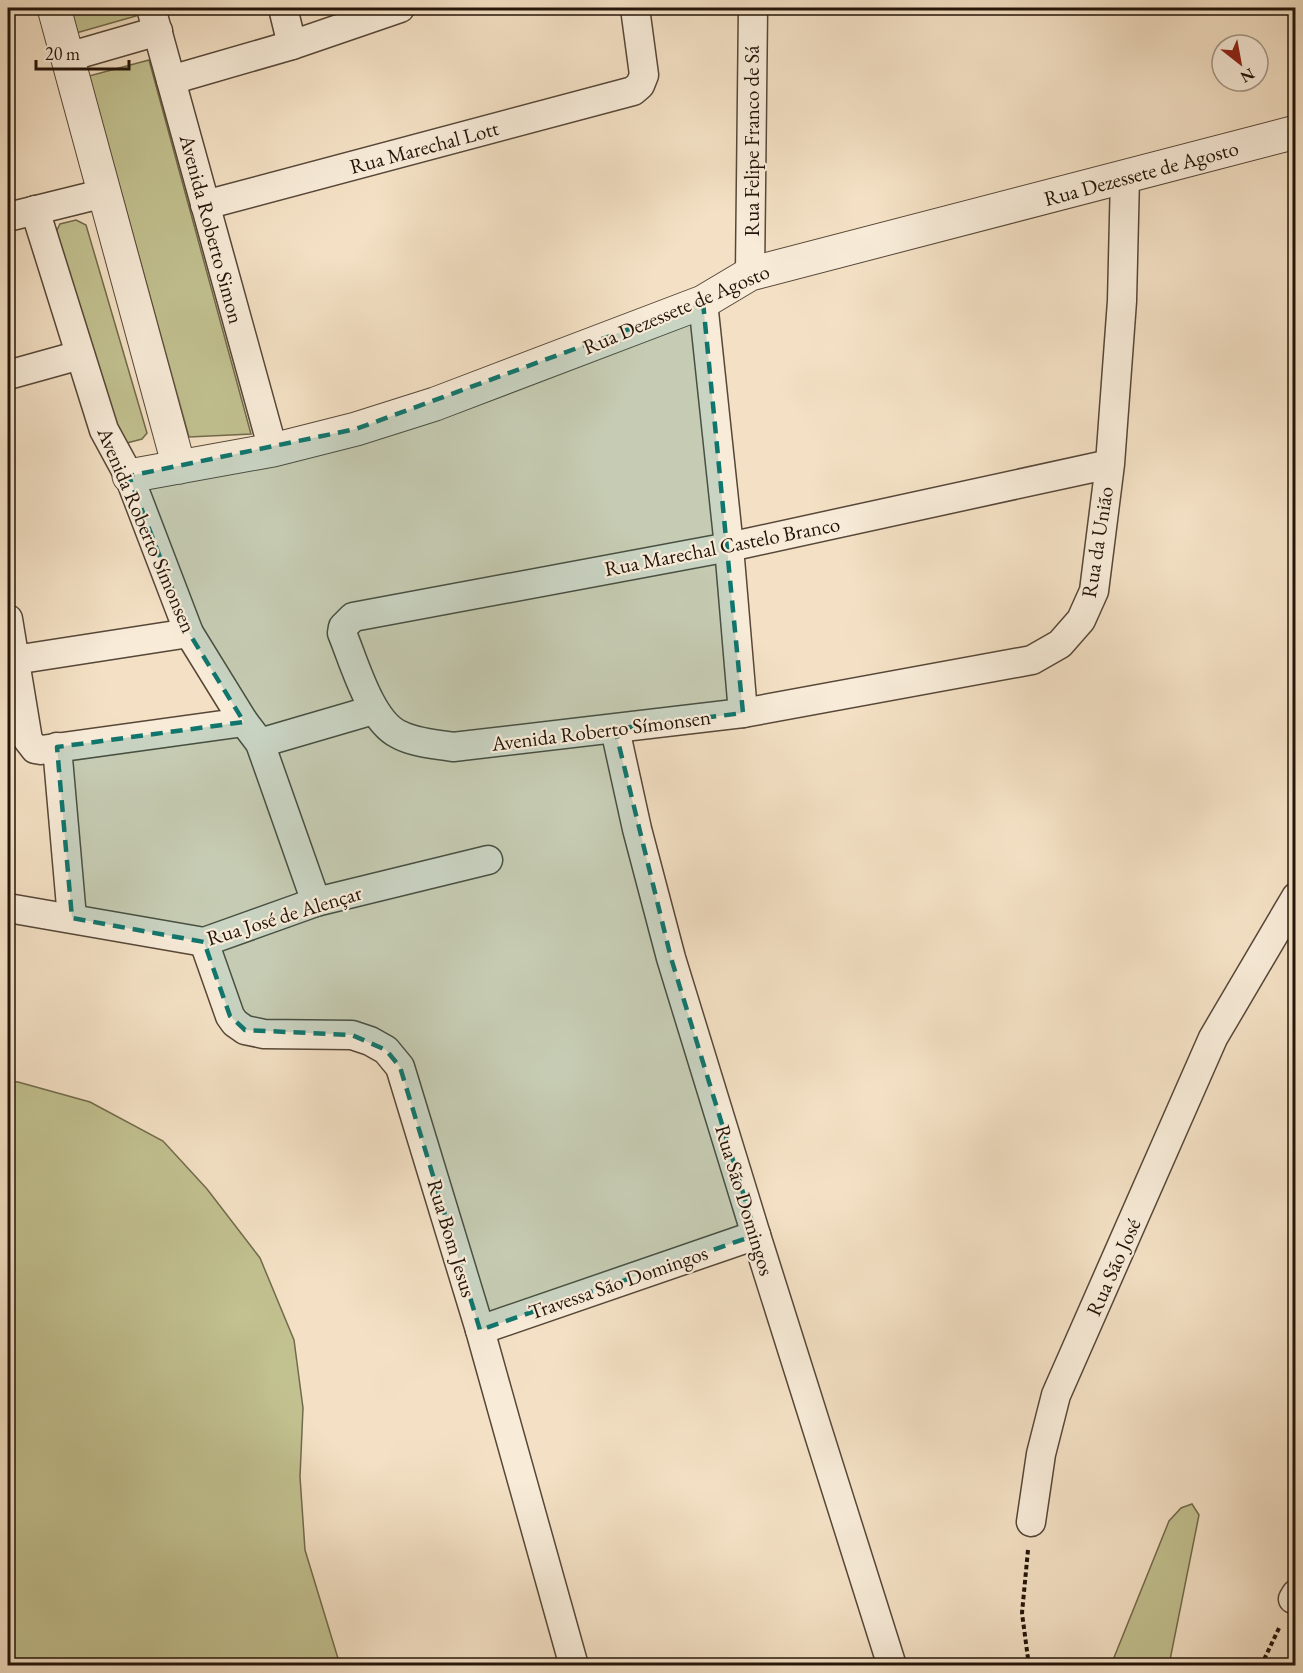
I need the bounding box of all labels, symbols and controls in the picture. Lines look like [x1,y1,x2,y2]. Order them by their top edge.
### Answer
scale bar [36,33,129,71]
north arrow [1210,33,1270,93]
text: 20 m [45,42,80,65]
street label: Rua Felipe Franco de Sá [738,45,765,237]
text: N [1236,63,1258,88]
street label: Rua Marechal Lott [346,114,502,180]
street label: Avenida Roberto Simon [174,131,250,327]
street label: Rua Dezessete de Agosto [1041,134,1241,212]
street label: Rua Dezessete de Agosto [579,257,773,361]
street label: Avenida Roberto Símonsen [91,422,203,637]
street label: Rua da União [1075,484,1119,600]
street label: Rua Marechal Castelo Branco [602,510,842,582]
street label: Avenida Roberto Símonsen [489,703,712,757]
street label: Rua José de Alençar [203,879,365,951]
street label: Rua São Domingos [709,1121,781,1279]
street label: Rua Bom Jesus [421,1176,483,1300]
street label: Rua São José [1080,1214,1146,1320]
street label: Travessa São Domingos [525,1239,711,1325]

